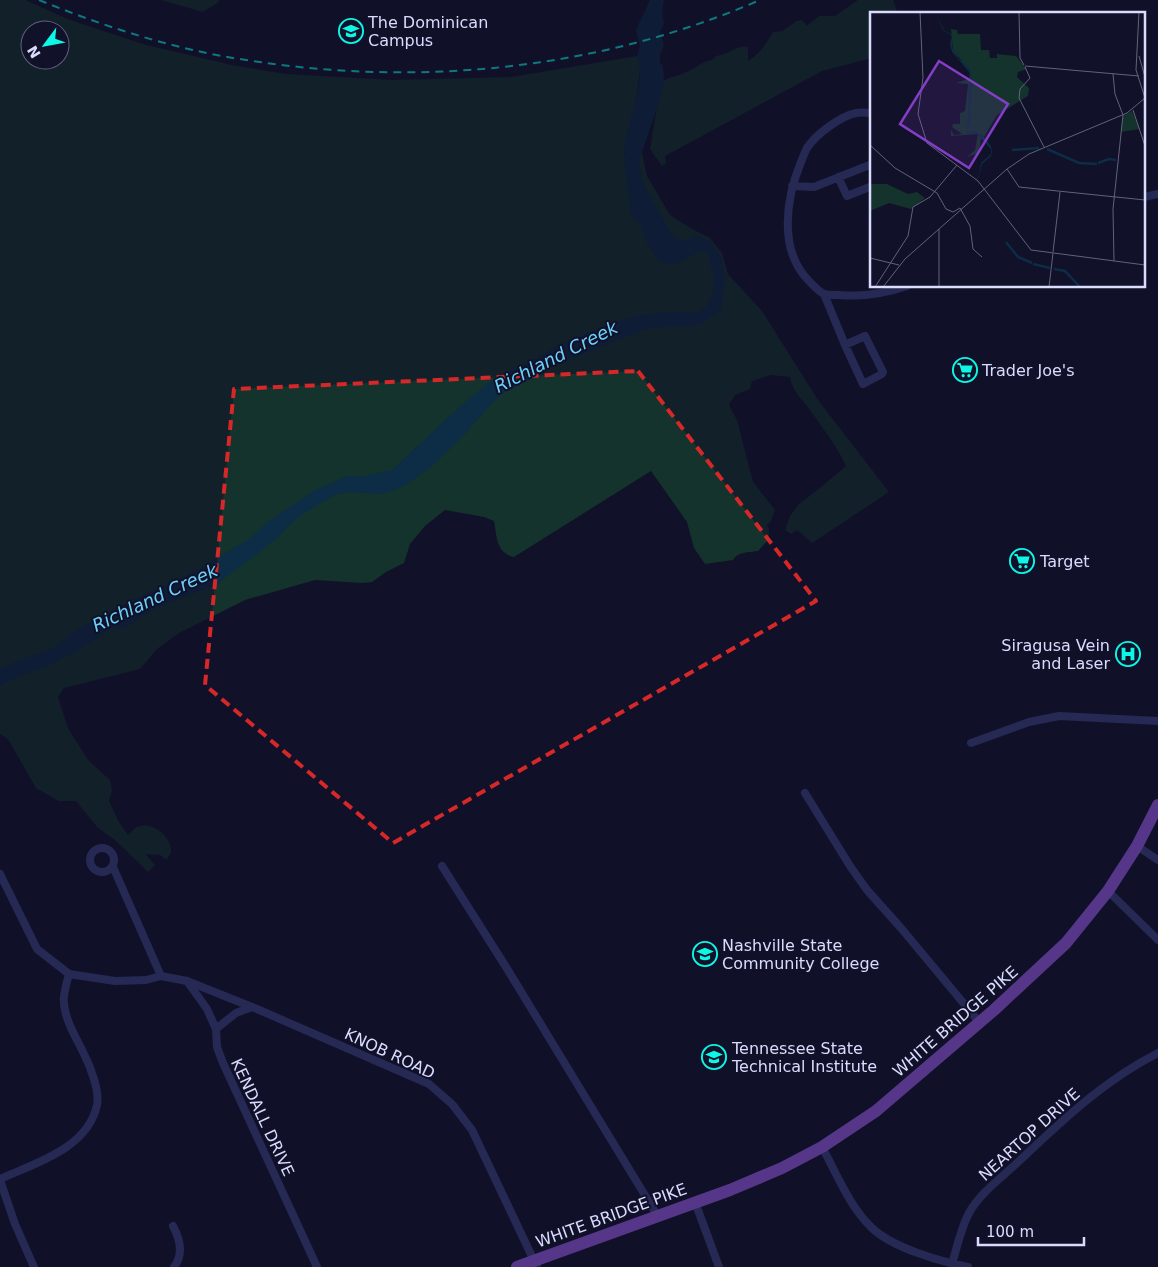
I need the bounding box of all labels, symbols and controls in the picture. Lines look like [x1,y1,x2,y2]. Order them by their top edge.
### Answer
inset map [870,12,1146,288]
place label: The Dominican Campus [367,13,488,50]
school or university icon: The Dominican Campus [338,18,364,44]
north arrow [20,20,70,70]
text: N [24,43,44,61]
water label: Richland Creek [490,316,623,397]
supermarket icon: Trader Joe's [952,357,978,383]
place label: Trader Joe's [981,361,1075,380]
supermarket icon: Target [1009,548,1035,574]
place label: Target [1039,552,1090,571]
water label: Richland Creek [89,559,222,636]
place label: Siragusa Vein and Laser [1001,636,1110,673]
hospital icon: Siragusa Vein and Laser [1115,641,1141,667]
place label: Nashville State Community College [722,936,879,973]
school or university icon: Nashville State Community College [692,941,718,967]
street label: WHITE BRIDGE PIKE [889,962,1022,1081]
street label: KNOB ROAD [341,1024,438,1083]
place label: Tennessee State Technical Institute [731,1039,877,1076]
school or university icon: Tennessee State Technical Institute [701,1044,727,1070]
street label: KENDALL DRIVE [227,1055,298,1179]
street label: NEARTOP DRIVE [975,1084,1084,1185]
street label: WHITE BRIDGE PIKE [533,1179,689,1252]
scale bar [978,1214,1084,1246]
text: 100 m [986,1223,1034,1241]

